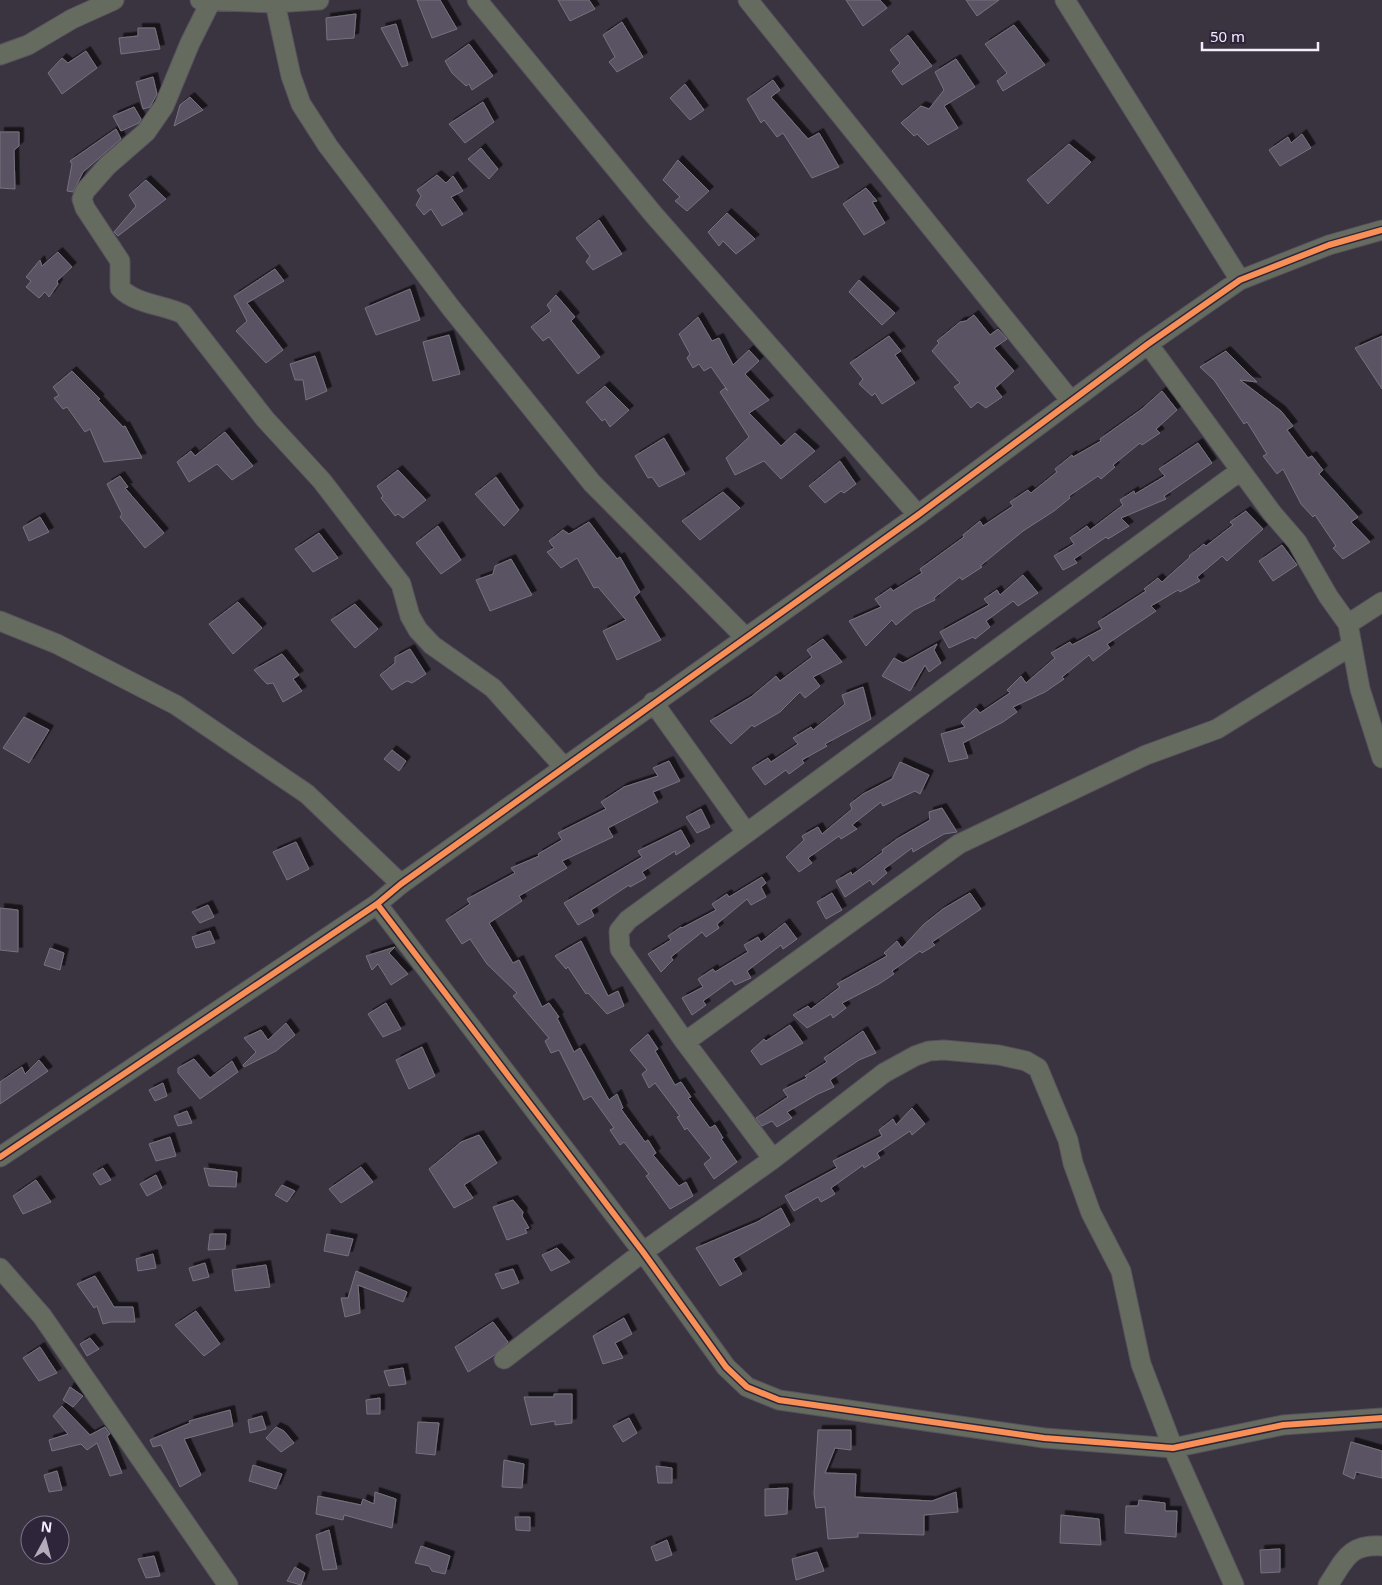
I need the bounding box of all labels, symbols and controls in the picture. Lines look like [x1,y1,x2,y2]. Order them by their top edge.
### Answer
scale bar [1202,20,1318,52]
text: 50 m [1210,26,1245,46]
north arrow [20,1515,70,1565]
text: N [40,1516,53,1537]

